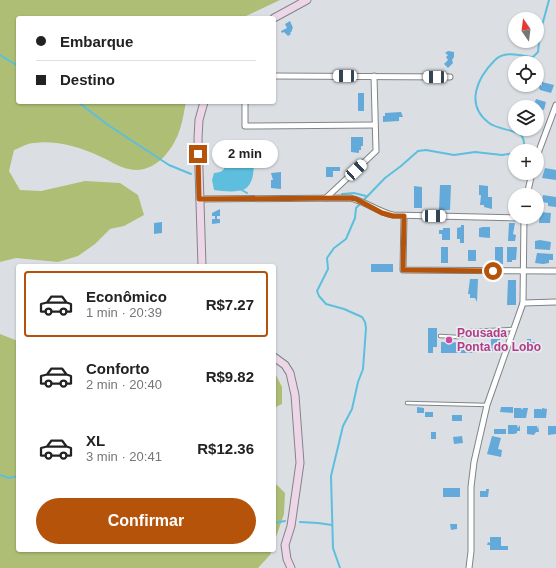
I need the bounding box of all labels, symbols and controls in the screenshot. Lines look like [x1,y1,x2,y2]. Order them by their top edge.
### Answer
north arrow [508,12,544,48]
map controls [508,12,544,224]
text: Embarque [60,33,133,50]
button: locate [508,56,544,92]
car [333,70,357,82]
text: Destino [60,71,115,88]
car [423,71,447,83]
button: layers [508,100,544,136]
callout: 2 min [212,140,278,168]
button: + [508,144,544,180]
route end [189,145,207,163]
text: 2 min [228,146,262,161]
car [343,157,369,183]
button: − [508,188,544,224]
car [422,210,446,222]
route start [484,262,502,280]
icon: car [38,286,74,322]
text: Econômico [86,288,167,305]
text: R$7.27 [206,296,254,313]
text: 1 min · 20:39 [86,305,162,320]
place label: Pousada Ponta do Lobo [457,326,541,354]
marker: Pousada Ponta do Lobo [444,335,454,345]
icon: car [38,358,74,394]
text: Conforto [86,360,149,377]
text: R$9.82 [206,368,254,385]
text: 2 min · 20:40 [86,377,162,392]
icon: car [38,430,74,466]
text: XL [86,432,105,449]
text: R$12.36 [197,440,254,457]
text: 3 min · 20:41 [86,449,162,464]
button: Confirmar [36,498,256,544]

